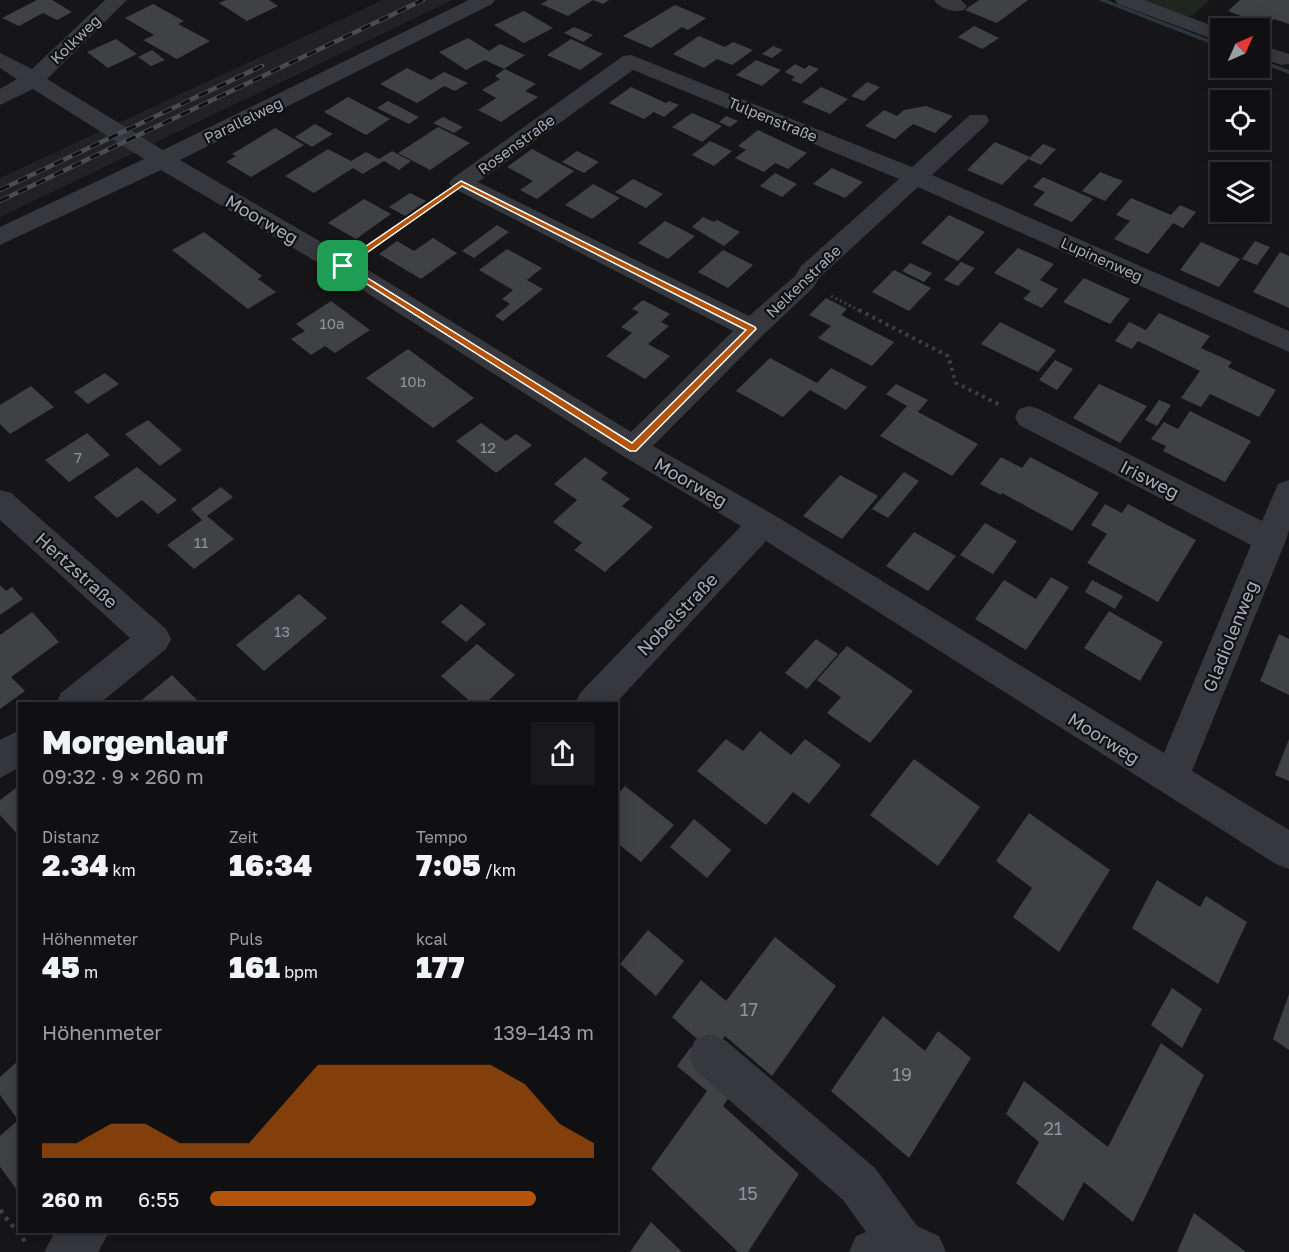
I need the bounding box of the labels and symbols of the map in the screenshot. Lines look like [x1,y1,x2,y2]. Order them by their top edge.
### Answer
street label: Kolkweg [46,11,104,67]
north arrow [1210,18,1270,78]
street label: Parallelweg [201,93,285,147]
street label: Tulpenstraße [726,93,820,145]
street label: Rosenstraße [474,110,558,178]
street label: Moorweg [222,189,302,249]
street label: Lupinenweg [1058,233,1146,285]
pin [317,240,368,291]
street label: Nelkenstraße [762,241,844,321]
house number: 10a [319,314,345,332]
house number: 10b [400,372,426,390]
house number: 12 [480,438,496,456]
house number: 7 [74,448,82,466]
street label: Moorweg [651,452,731,512]
street label: Irisweg [1117,455,1183,503]
street label: Hertzstraße [31,527,123,613]
house number: 11 [194,533,208,551]
street label: Nobelstraße [632,568,722,660]
street label: Gladiolenweg [1198,577,1262,695]
house number: 13 [274,622,290,640]
street label: Moorweg [1064,707,1144,769]
house number: 17 [740,998,758,1020]
house number: 19 [892,1063,912,1085]
house number: 21 [1043,1117,1063,1139]
house number: 15 [738,1182,758,1204]

